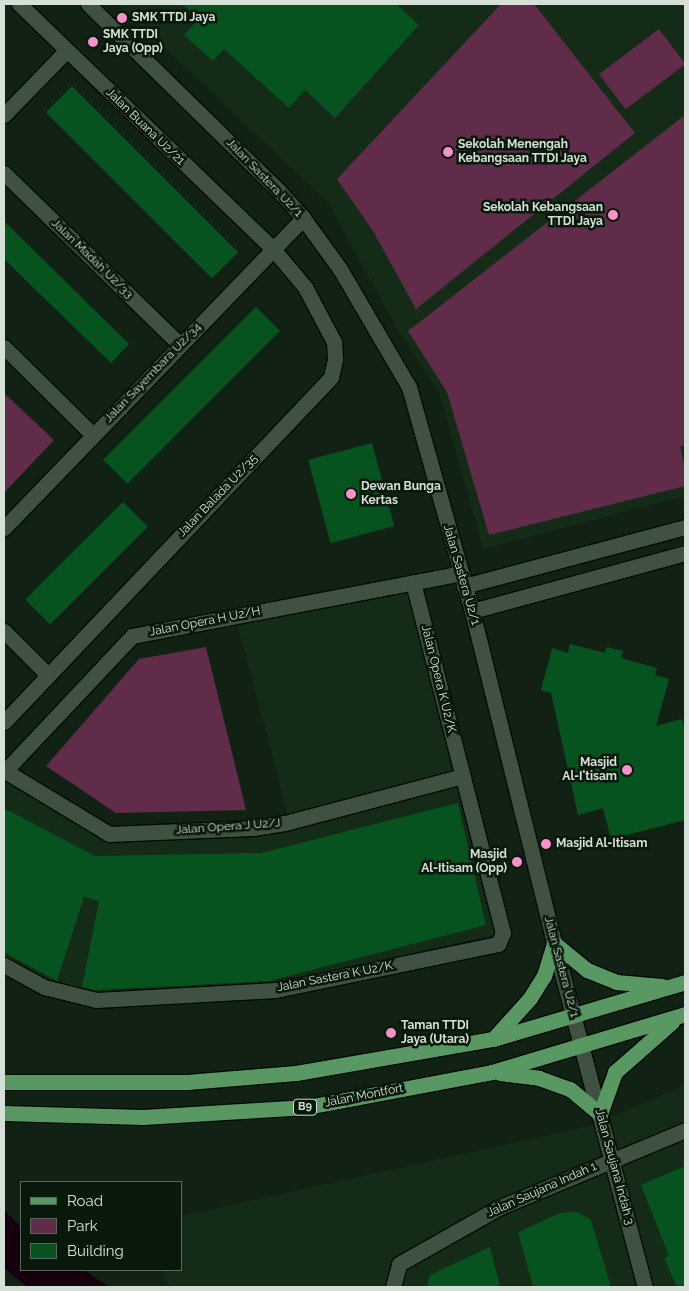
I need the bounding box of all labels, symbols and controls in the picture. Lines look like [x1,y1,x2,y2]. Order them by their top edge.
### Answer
place label: SMK TTDI Jaya [132,11,216,25]
marker: SMK TTDI Jaya [116,12,128,24]
place label: SMK TTDI Jaya (Opp) [103,28,163,56]
marker: SMK TTDI Jaya (Opp) [87,36,99,48]
street label: Jalan Buana U2/21 [103,86,187,168]
street label: Jalan Sastera U2/1 [223,136,305,220]
place label: Sekolah Menengah Kebangsaan TTDI Jaya [458,138,587,166]
marker: Sekolah Menengah Kebangsaan TTDI Jaya [442,146,454,158]
place label: Sekolah Kebangsaan TTDI Jaya [483,201,603,229]
marker: Sekolah Kebangsaan TTDI Jaya [607,209,619,221]
street label: Jalan Madah U2/33 [48,216,136,302]
street label: Jalan Sayembara U2/34 [102,320,204,426]
street label: Jalan Balada U2/35 [175,452,261,540]
place label: Dewan Bunga Kertas [361,480,441,508]
marker: Dewan Bunga Kertas [345,488,357,500]
street label: Jalan Sastera U2/1 [440,523,482,627]
street label: Jalan Opera H U2/H [148,604,262,640]
street label: Jalan Opera K U2/K [418,624,458,734]
place label: Masjid Al-I'tisam [562,756,617,784]
marker: Masjid Al-I'tisam [621,764,633,776]
street label: Jalan Opera J U2/J [175,816,281,838]
place label: Masjid Al-Itisam [556,837,648,851]
marker: Masjid Al-Itisam [540,838,552,850]
place label: Masjid Al-Itisam (Opp) [421,848,507,876]
marker: Masjid Al-Itisam (Opp) [511,856,523,868]
street label: Jalan Sastera U2/1 [541,915,581,1019]
street label: Jalan Sastera K U2/K [276,959,394,995]
place label: Taman TTDI Jaya (Utara) [401,1019,469,1047]
marker: Taman TTDI Jaya (Utara) [385,1027,397,1039]
street label: Jalan Montfort [323,1081,405,1111]
road number: B9 [292,1098,318,1116]
street label: Jalan Saujana Indah 3 [592,1108,636,1226]
street label: Jalan Saujana Indah 1 [485,1159,599,1221]
legend [20,1181,182,1271]
text: Road [67,1192,103,1210]
text: Park [67,1217,98,1235]
text: Building [67,1242,124,1260]

